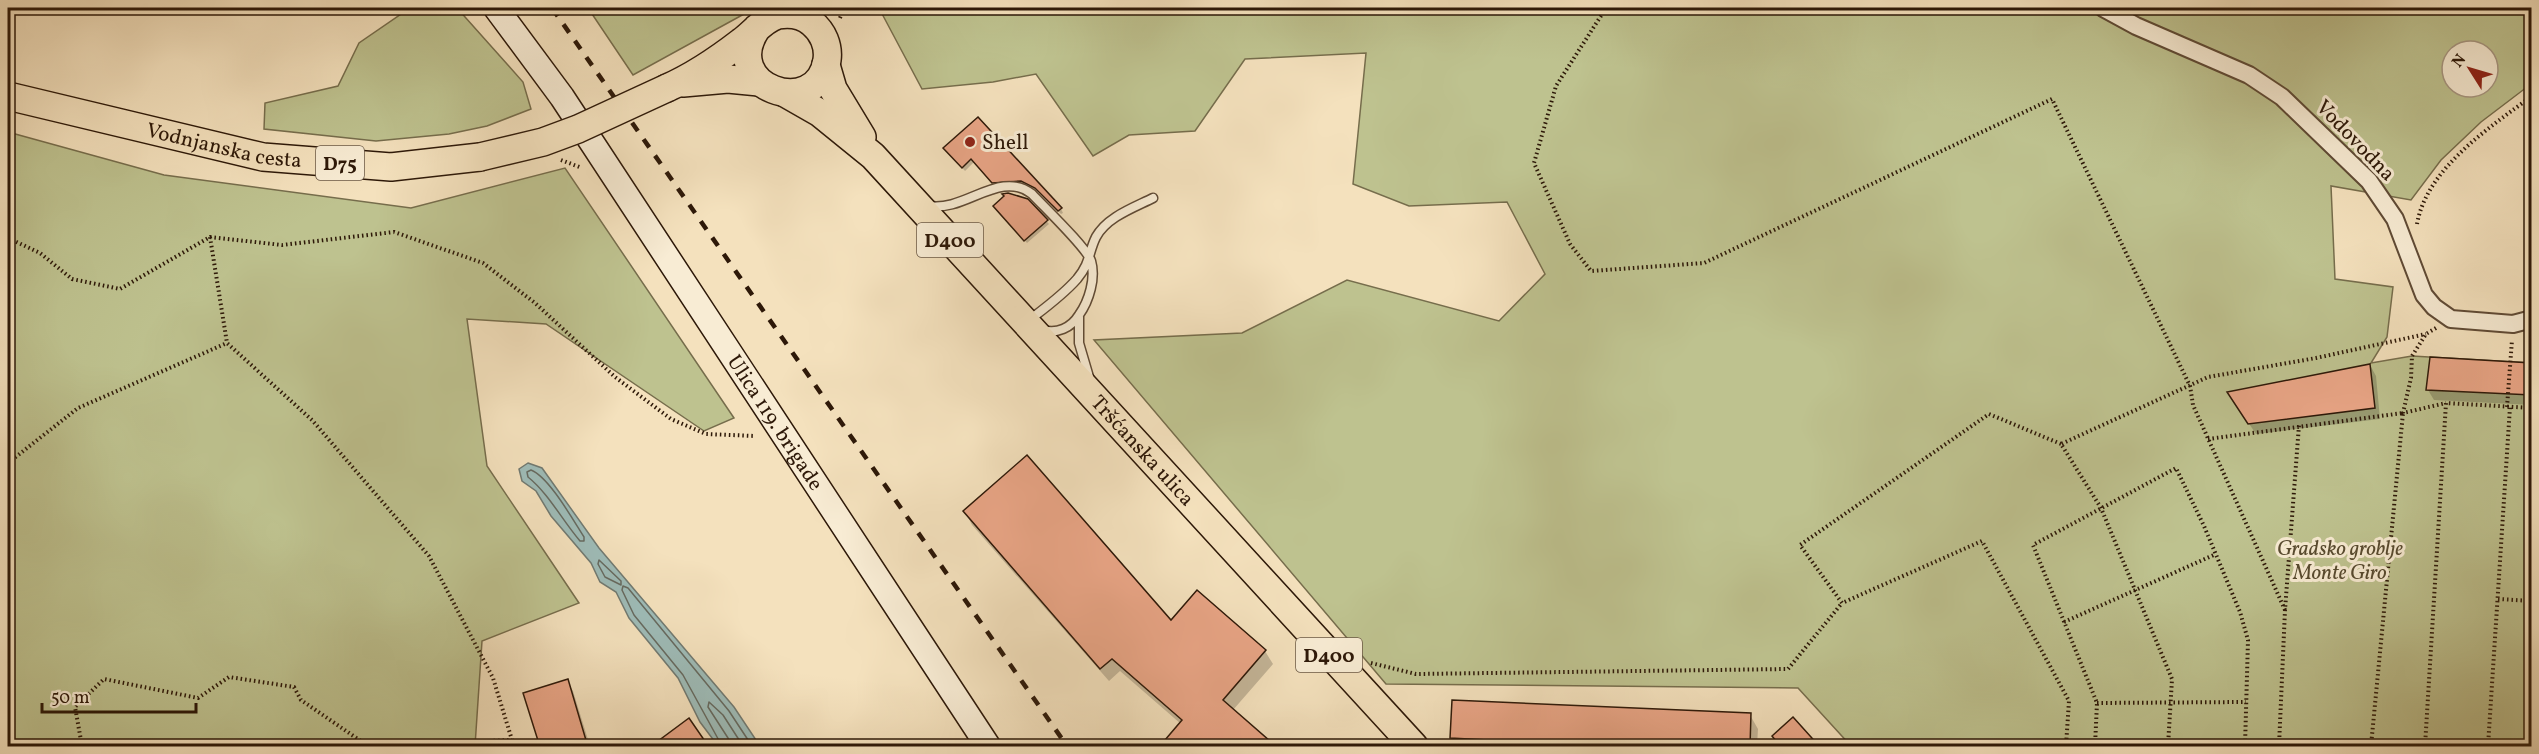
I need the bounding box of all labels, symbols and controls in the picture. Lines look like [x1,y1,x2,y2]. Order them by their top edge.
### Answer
north arrow [2440,39,2500,99]
text: N [2447,50,2472,72]
street label: Vodovodna [2309,94,2401,188]
street label: Vodnjanska cesta [143,117,303,176]
place label: Shell [982,129,1029,158]
marker: Shell [963,135,977,149]
road number: D75 [316,146,364,180]
road number: D400 [917,223,983,257]
street label: Ulica 119. brigade [719,350,830,497]
street label: Tršćanska ulica [1083,390,1200,513]
park label: Gradsko groblje Monte Giro [2277,535,2403,588]
road number: D400 [1296,638,1362,672]
scale bar [42,676,196,714]
text: 50 m [51,686,90,711]

